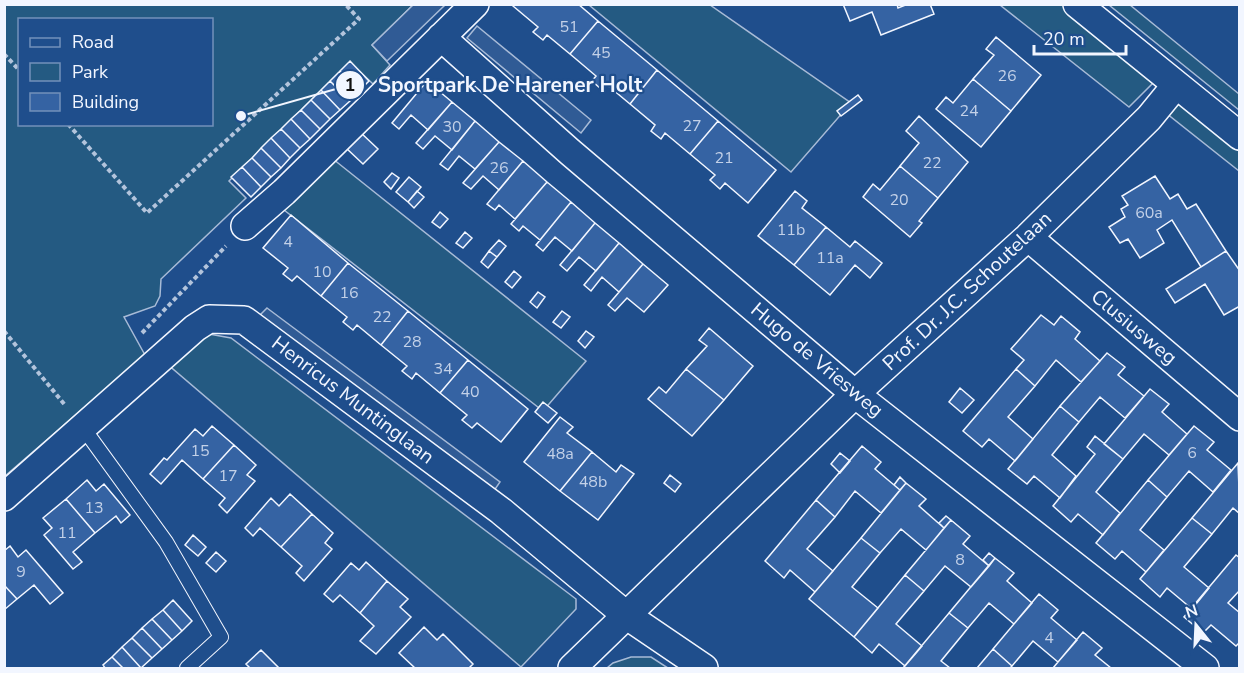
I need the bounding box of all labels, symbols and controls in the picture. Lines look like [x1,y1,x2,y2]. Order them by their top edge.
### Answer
house number: 51 [559,16,579,38]
legend [18,18,213,126]
scale bar [1034,18,1126,56]
text: 20 m [1043,27,1085,51]
text: Road [72,30,114,54]
house number: 45 [591,42,611,64]
text: Park [72,60,109,84]
callout: Sportpark De Harener Holt [335,65,654,104]
house number: 26 [997,65,1017,87]
text: Sportpark De Harener Holt [378,71,643,99]
text: 1 [345,73,355,97]
text: Building [72,90,139,114]
house number: 24 [959,100,979,122]
house number: 27 [682,115,702,137]
house number: 30 [442,116,462,138]
house number: 21 [714,147,734,169]
house number: 22 [922,152,942,174]
house number: 26 [489,157,509,179]
house number: 20 [889,189,909,211]
house number: 60a [1135,202,1163,224]
street label: Prof. Dr. J.C. Schoutelaan [876,205,1058,377]
house number: 11b [777,219,805,241]
house number: 4 [283,231,293,253]
house number: 11a [816,247,844,269]
house number: 10 [312,261,332,283]
house number: 16 [339,282,359,304]
street label: Clusiusweg [1085,283,1183,371]
street label: Hugo de Vriesweg [745,296,889,424]
house number: 22 [372,306,392,328]
street label: Henricus Muntinglaan [266,330,440,470]
house number: 28 [402,331,422,353]
house number: 34 [433,358,453,380]
house number: 40 [460,381,480,403]
house number: 15 [190,440,210,462]
house number: 6 [1187,442,1197,464]
house number: 48a [546,443,574,465]
house number: 17 [218,465,238,487]
house number: 48b [579,471,607,493]
house number: 13 [84,497,104,519]
house number: 11 [57,522,77,544]
house number: 8 [955,549,965,571]
house number: 9 [16,561,26,583]
north arrow [1166,595,1226,655]
text: N [1183,599,1201,624]
house number: 4 [1044,627,1054,649]

